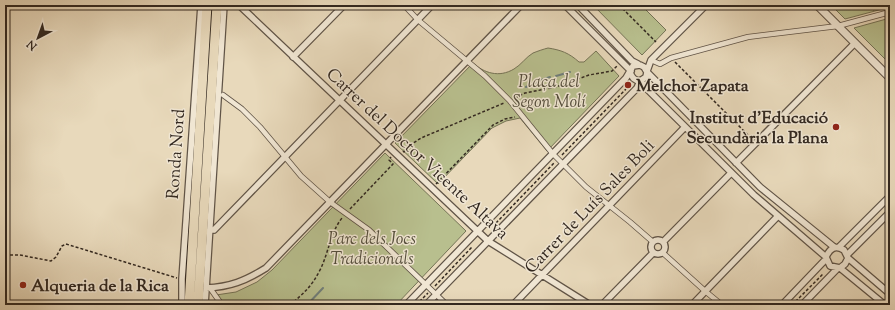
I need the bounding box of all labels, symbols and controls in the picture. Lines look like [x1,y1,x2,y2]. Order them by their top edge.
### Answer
north arrow [18,18,58,58]
text: N [23,36,41,54]
street label: Carrer del Doctor Vicente Altava [320,63,513,246]
park label: Plaça del Segon Molí [512,71,586,115]
place label: Melchor Zapata [636,75,749,99]
marker: Melchor Zapata [623,80,633,90]
place label: Institut d'Educació Secundària la Plana [686,107,828,151]
street label: Ronda Nord [162,108,192,200]
marker: Institut d'Educació Secundària la Plana [831,122,841,132]
street label: Carrer de Luís Sales Boli [520,135,661,280]
park label: Parc dels Jocs Tradicionals [328,228,416,272]
place label: Alqueria de la Rica [31,275,169,299]
marker: Alqueria de la Rica [18,280,28,290]

